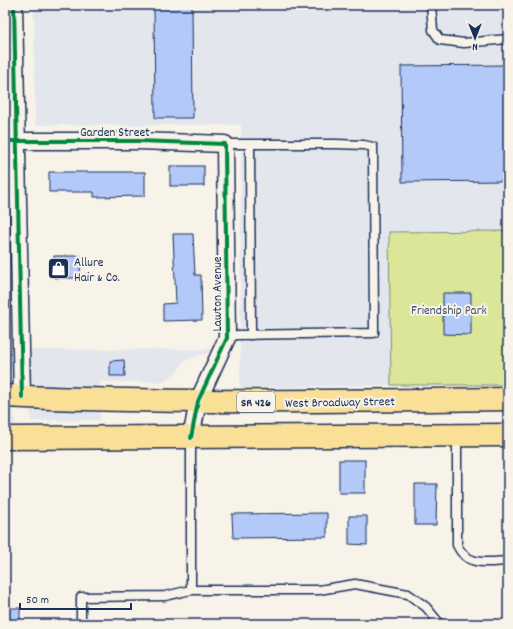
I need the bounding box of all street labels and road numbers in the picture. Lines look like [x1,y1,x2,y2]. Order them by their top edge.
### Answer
street label: Garden Street [80,124,150,143]
street label: Lawton Avenue [209,256,228,331]
road number: SR 426 [237,392,275,412]
street label: West Broadway Street [285,393,395,414]

